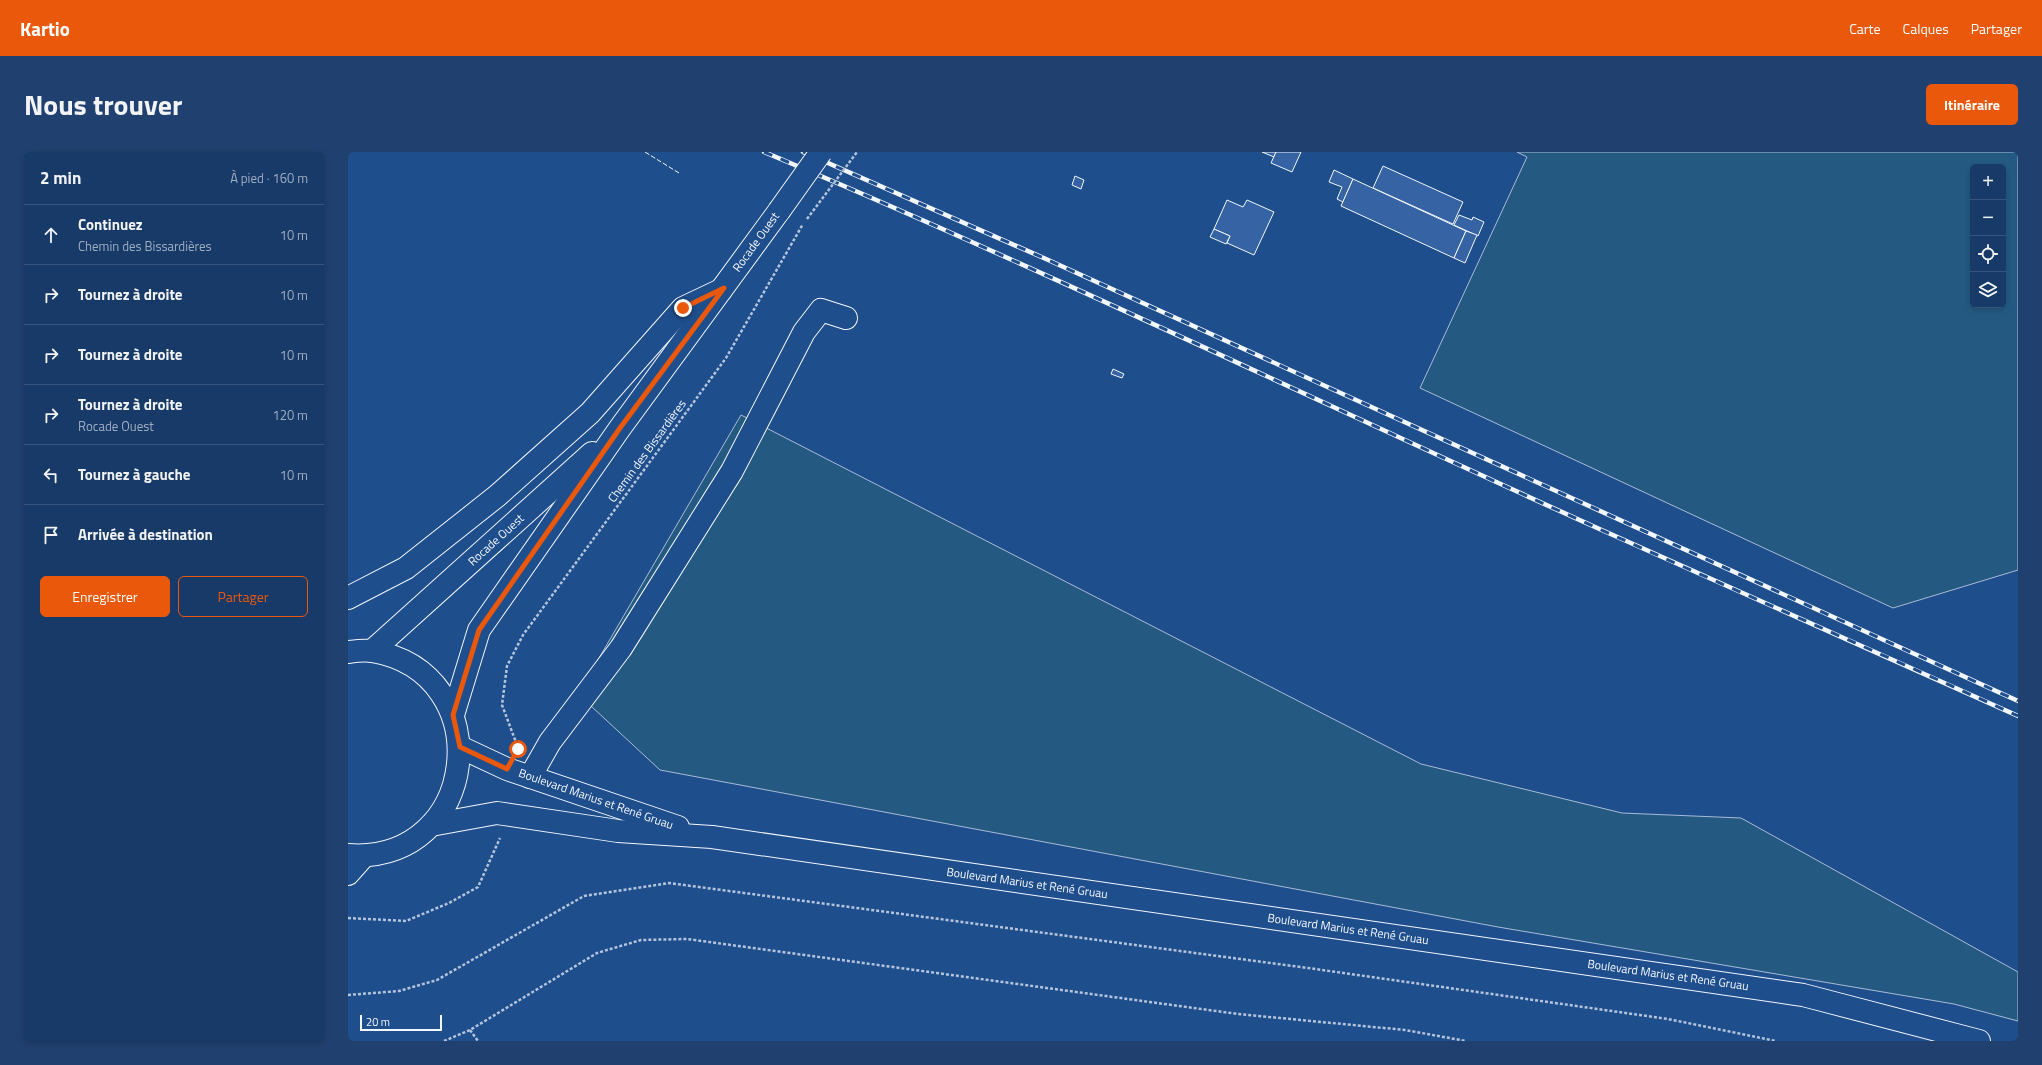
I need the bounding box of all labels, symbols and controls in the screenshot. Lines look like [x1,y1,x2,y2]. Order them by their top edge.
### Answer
text: Kartio [20,14,70,43]
text: Carte [1849,18,1881,39]
text: Calques [1903,18,1949,39]
text: Partager [1971,18,2022,39]
text: Nous trouver [24,83,182,126]
button: Itinéraire [1926,84,2018,125]
map controls [1970,164,2006,308]
button: + [1970,164,2006,200]
text: 2 min [40,165,81,191]
text: À pied · 160 m [230,168,308,188]
button: − [1970,200,2006,236]
street label: Rocade Ouest [727,207,784,276]
text: Continuez [78,213,143,236]
icon: ahead [40,224,62,246]
text: 10 m [280,225,308,245]
text: Chemin des Bissardières [78,236,212,256]
button: locate [1970,236,2006,272]
button: layers [1970,272,2006,308]
text: Tournez à droite [78,283,183,306]
icon: right [40,284,62,306]
text: 10 m [280,285,308,305]
route end [674,299,692,317]
text: Tournez à droite [78,343,183,366]
icon: right [40,344,62,366]
text: 10 m [280,345,308,365]
text: Tournez à droite [78,393,183,416]
street label: Chemin des Bissardières [603,395,691,506]
icon: right [40,404,62,426]
text: 120 m [272,405,308,425]
text: Rocade Ouest [78,416,154,436]
text: Tournez à gauche [78,463,190,486]
icon: left [40,464,62,486]
text: 10 m [280,465,308,485]
street label: Rocade Ouest [463,509,529,570]
text: Arrivée à destination [78,523,213,546]
icon: arrive [40,524,62,546]
button: Enregistrer [40,576,170,617]
button: Partager [178,576,308,617]
route start [509,740,527,758]
street label: Boulevard Marius et René Gruau [516,763,676,834]
street label: Boulevard Marius et René Gruau [945,862,1109,903]
street label: Boulevard Marius et René Gruau [1266,908,1430,949]
street label: Boulevard Marius et René Gruau [1586,954,1750,995]
scale bar [360,1013,442,1032]
text: 20 m [366,1014,390,1030]

